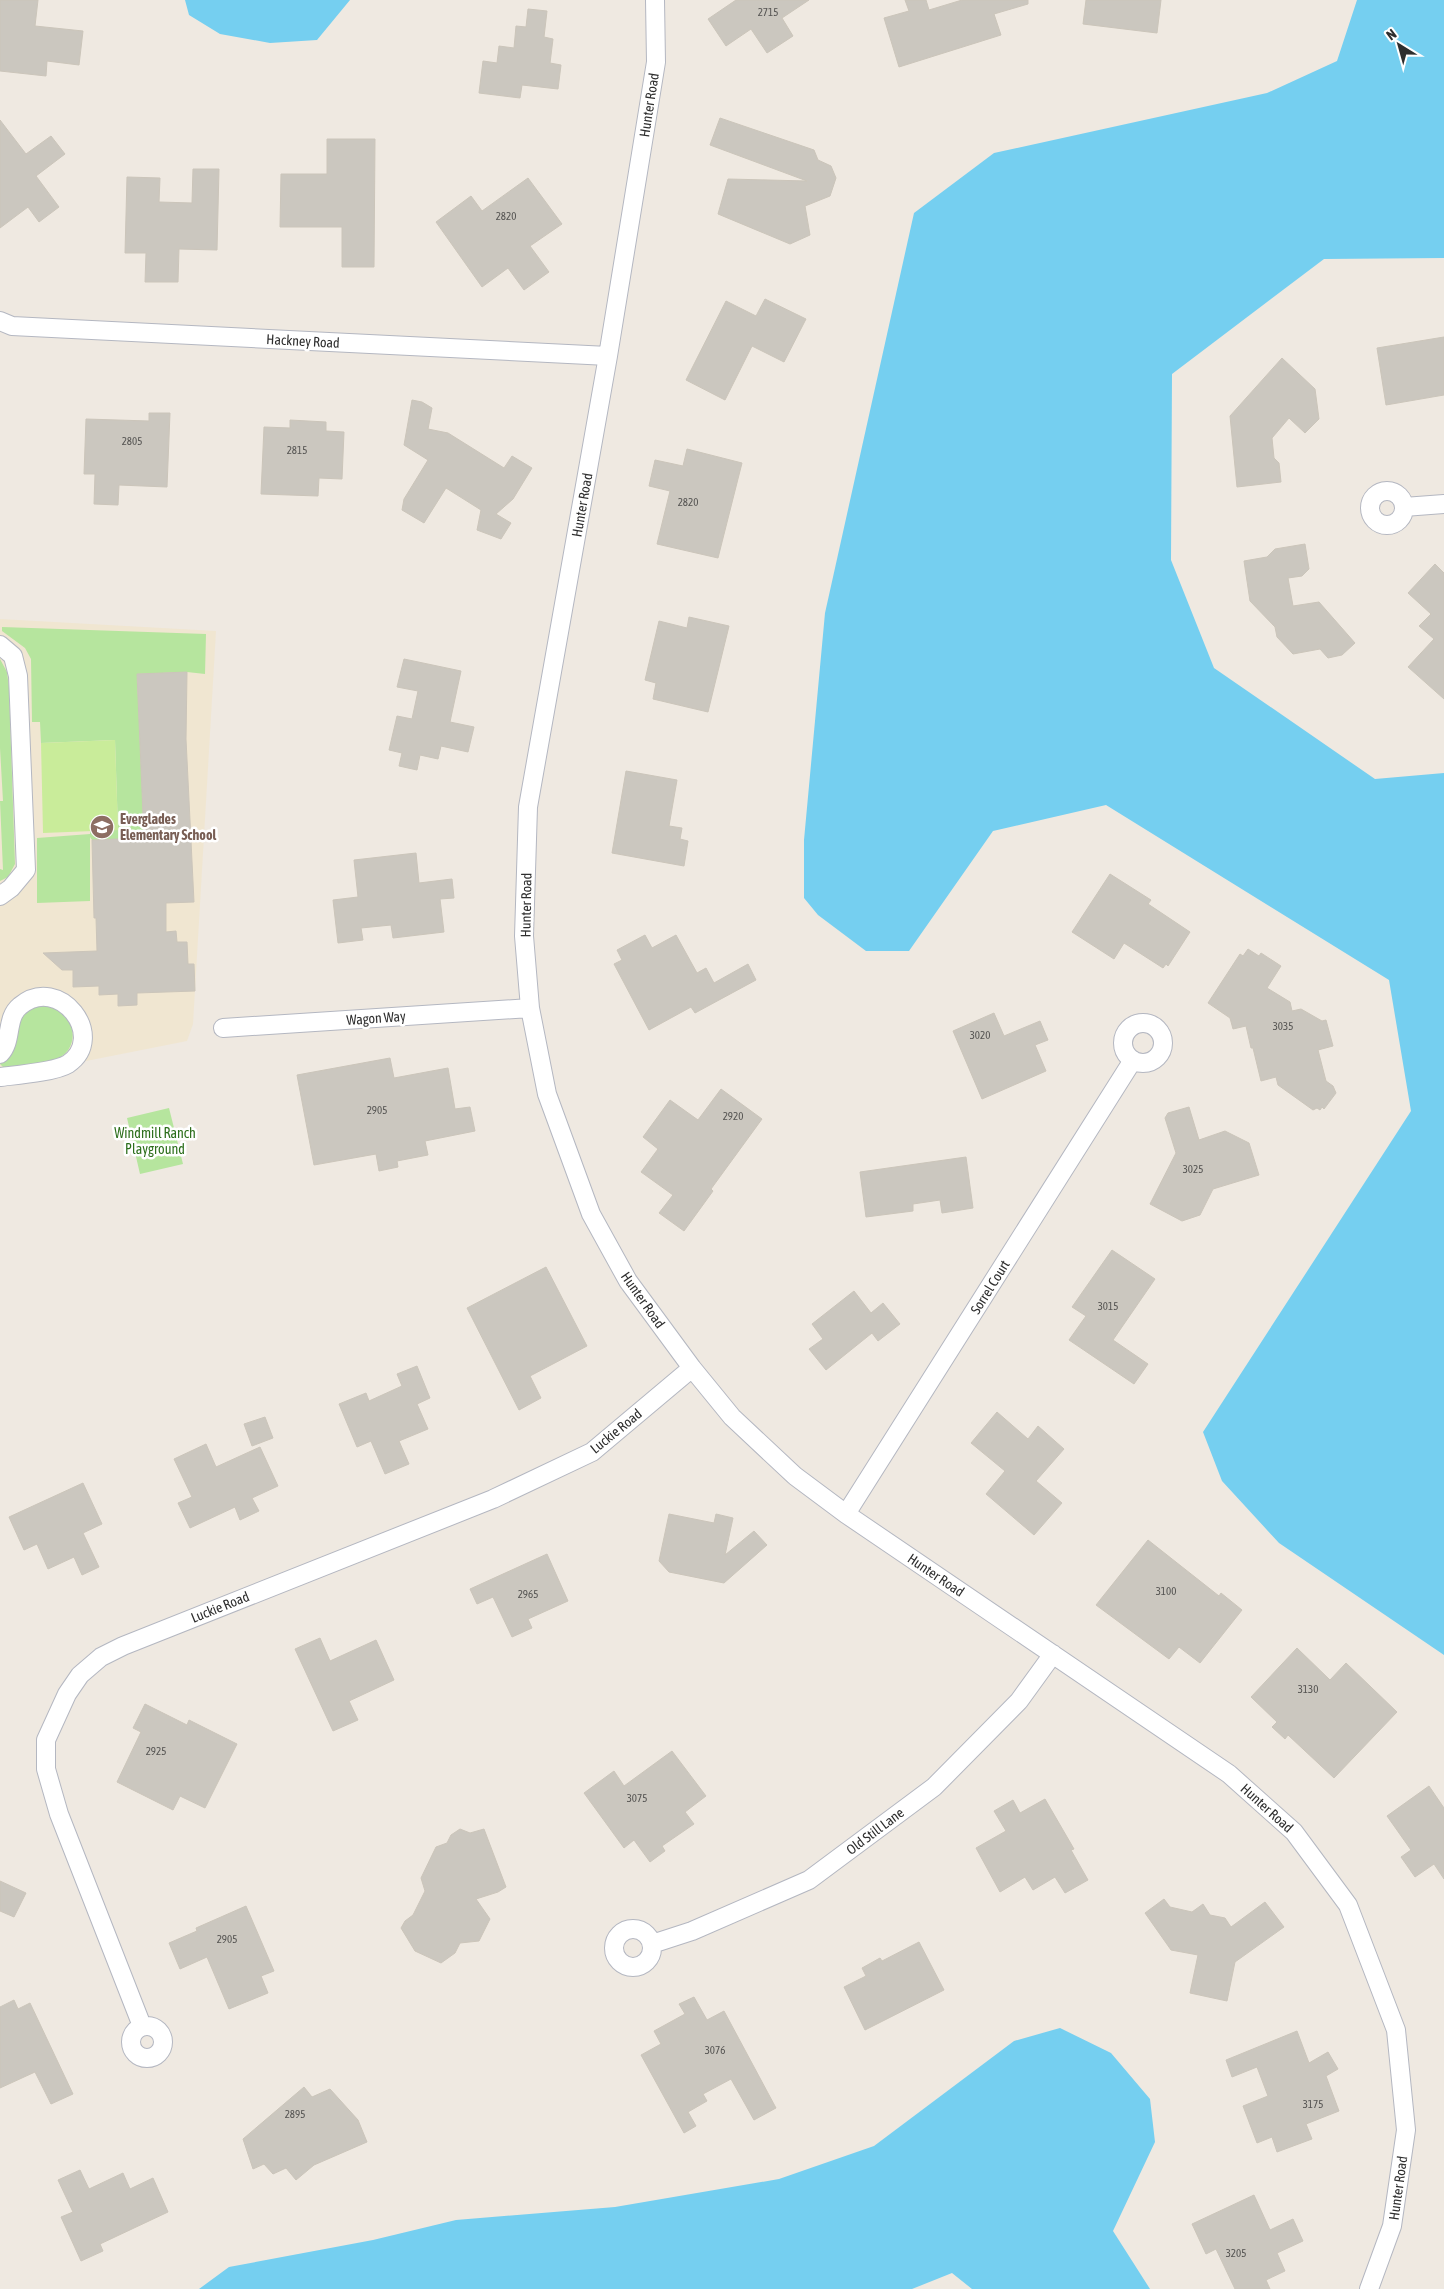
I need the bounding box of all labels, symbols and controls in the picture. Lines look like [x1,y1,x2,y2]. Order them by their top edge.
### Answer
house number: 2715 [758,6,778,18]
north arrow [1374,20,1424,70]
text: N [1383,26,1399,43]
street label: Hunter Road [636,72,662,138]
house number: 2820 [496,210,516,222]
street label: Hackney Road [266,331,340,351]
house number: 2805 [122,435,142,447]
house number: 2815 [287,444,307,456]
street label: Hunter Road [569,472,595,538]
house number: 2820 [678,496,698,508]
place label: Everglades Elementary School [120,811,216,843]
school or university icon: Everglades Elementary School [89,814,115,840]
street label: Hunter Road [517,873,535,937]
street label: Wagon Way [346,1008,406,1028]
house number: 3035 [1273,1020,1293,1032]
house number: 3020 [970,1029,990,1041]
house number: 2905 [367,1104,387,1116]
house number: 2920 [723,1110,743,1122]
park label: Windmill Ranch Playground [114,1125,196,1157]
house number: 3025 [1183,1163,1203,1175]
street label: Sorrel Court [967,1257,1013,1317]
street label: Hunter Road [618,1269,668,1331]
house number: 3015 [1098,1300,1118,1312]
street label: Luckie Road [587,1405,645,1457]
street label: Hunter Road [905,1550,967,1600]
house number: 3100 [1156,1585,1176,1597]
street label: Luckie Road [189,1588,251,1626]
house number: 2965 [518,1588,538,1600]
house number: 3130 [1298,1683,1318,1695]
house number: 2925 [146,1745,166,1757]
street label: Hunter Road [1238,1780,1296,1836]
house number: 3075 [627,1792,647,1804]
street label: Old Still Lane [843,1804,907,1858]
house number: 2905 [217,1933,237,1945]
house number: 3076 [705,2044,725,2056]
house number: 3175 [1303,2098,1323,2110]
house number: 2895 [285,2108,305,2120]
street label: Hunter Road [1386,2155,1410,2221]
house number: 3205 [1226,2247,1246,2259]

